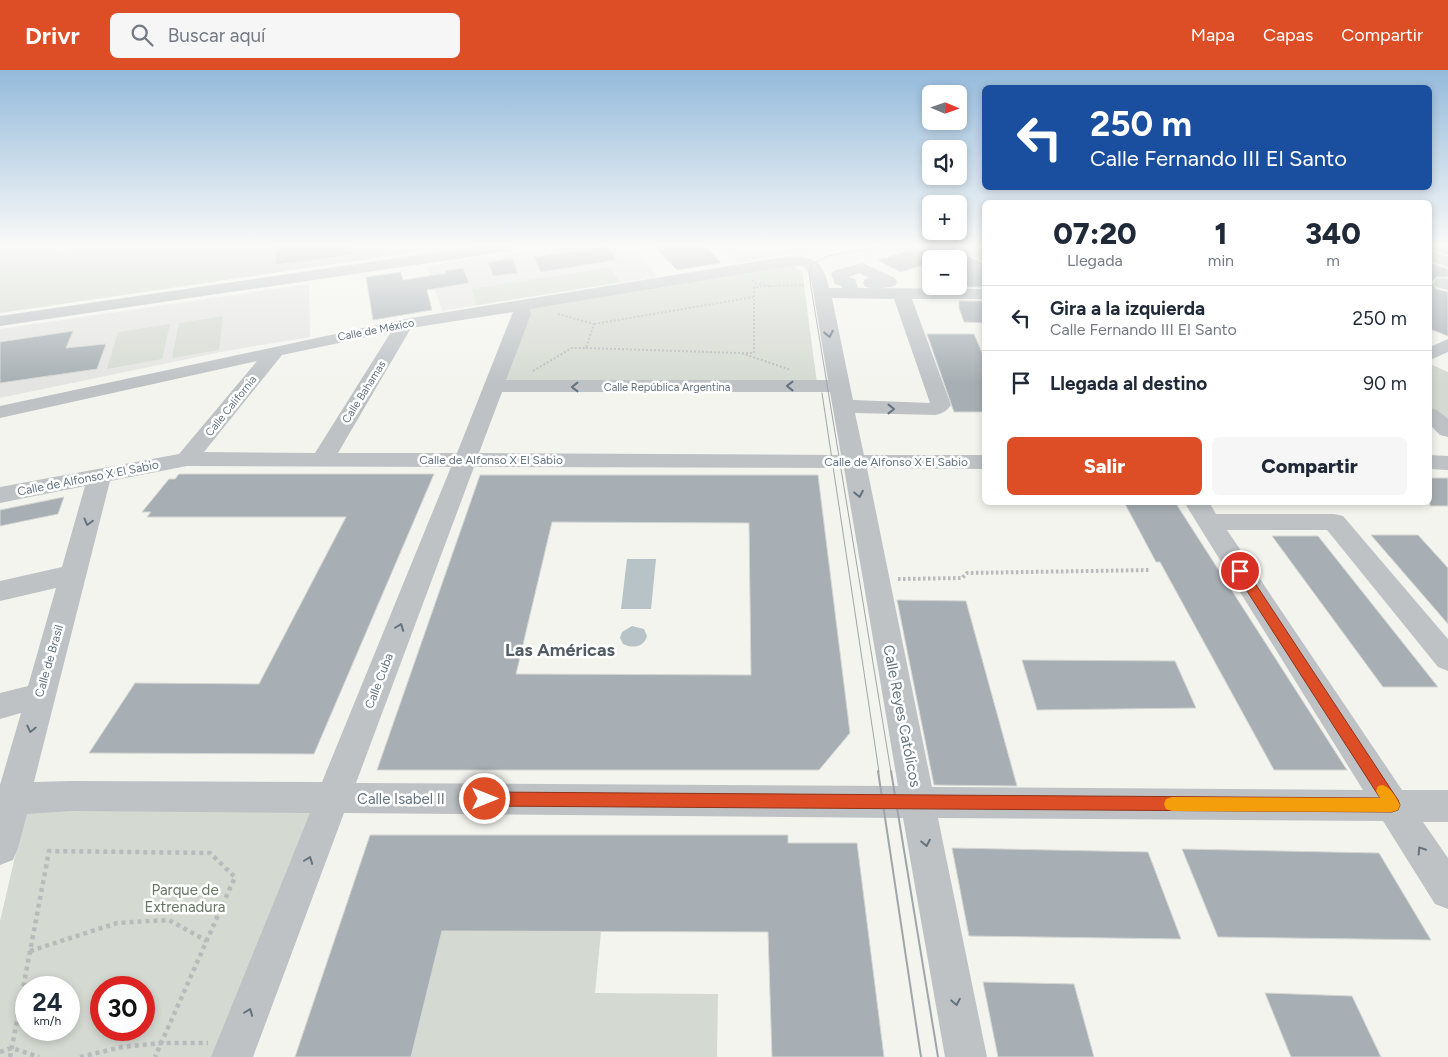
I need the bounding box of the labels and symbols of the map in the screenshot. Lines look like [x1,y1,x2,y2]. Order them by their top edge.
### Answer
north arrow [922,85,968,130]
street label: Calle de México [337,316,415,344]
one-way arrow [823,330,833,339]
street label: Calle Bahamas [340,358,388,426]
street label: Calle California [203,373,259,439]
street label: Calle República Argentina [604,381,730,394]
one-way arrow [786,381,794,391]
one-way arrow [571,382,578,392]
one-way arrow [888,404,895,414]
street label: Calle de Alfonso X El Sabio [419,453,563,467]
street label: Calle de Alfonso X El Sabio [824,455,968,469]
street label: Calle de Alfonso X El Sabio [16,457,160,499]
one-way arrow [853,490,863,498]
one-way arrow [83,517,93,525]
pin [1219,550,1261,592]
street label: Calle de Brasil [32,623,66,699]
one-way arrow [394,624,404,632]
district label: Las Américas [505,639,616,661]
street label: Calle Reyes Católicos [879,643,925,789]
street label: Calle Cuba [362,651,396,711]
one-way arrow [26,725,37,734]
position arrow [458,772,510,824]
street label: Calle Isabel II [357,790,445,808]
one-way arrow [920,838,931,847]
one-way arrow [1418,847,1428,856]
one-way arrow [303,856,313,865]
park label: Parque de Extrenadura [145,881,225,916]
speed limit sign: 30 [90,976,155,1041]
one-way arrow [950,998,960,1007]
one-way arrow [244,1008,254,1016]

